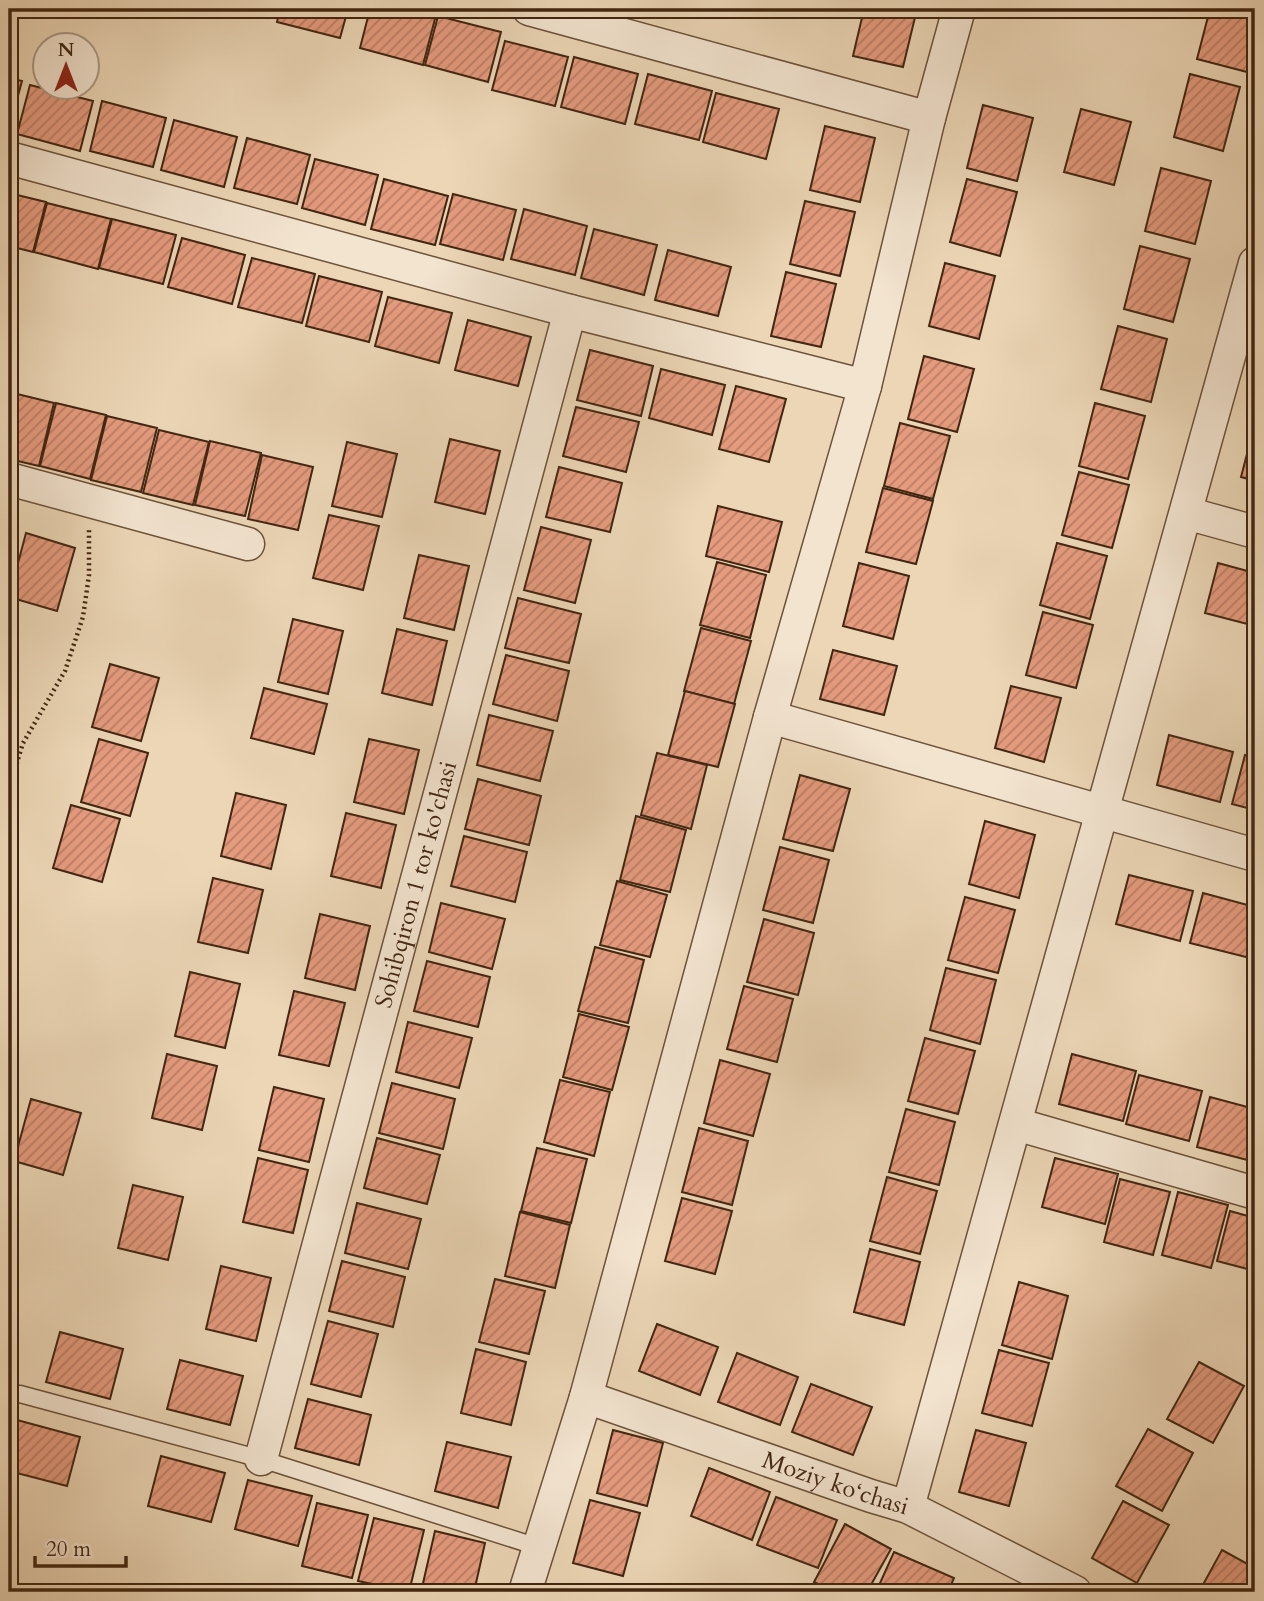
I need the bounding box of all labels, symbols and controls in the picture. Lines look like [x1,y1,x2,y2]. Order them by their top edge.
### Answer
north arrow [32,32,102,102]
text: N [58,37,75,63]
street label: Sohibqiron 1 tor ko'chasi [367,757,465,1012]
street label: Moziy ko‘chasi [758,1443,913,1523]
scale bar [35,1524,126,1568]
text: 20 m [46,1535,91,1564]

